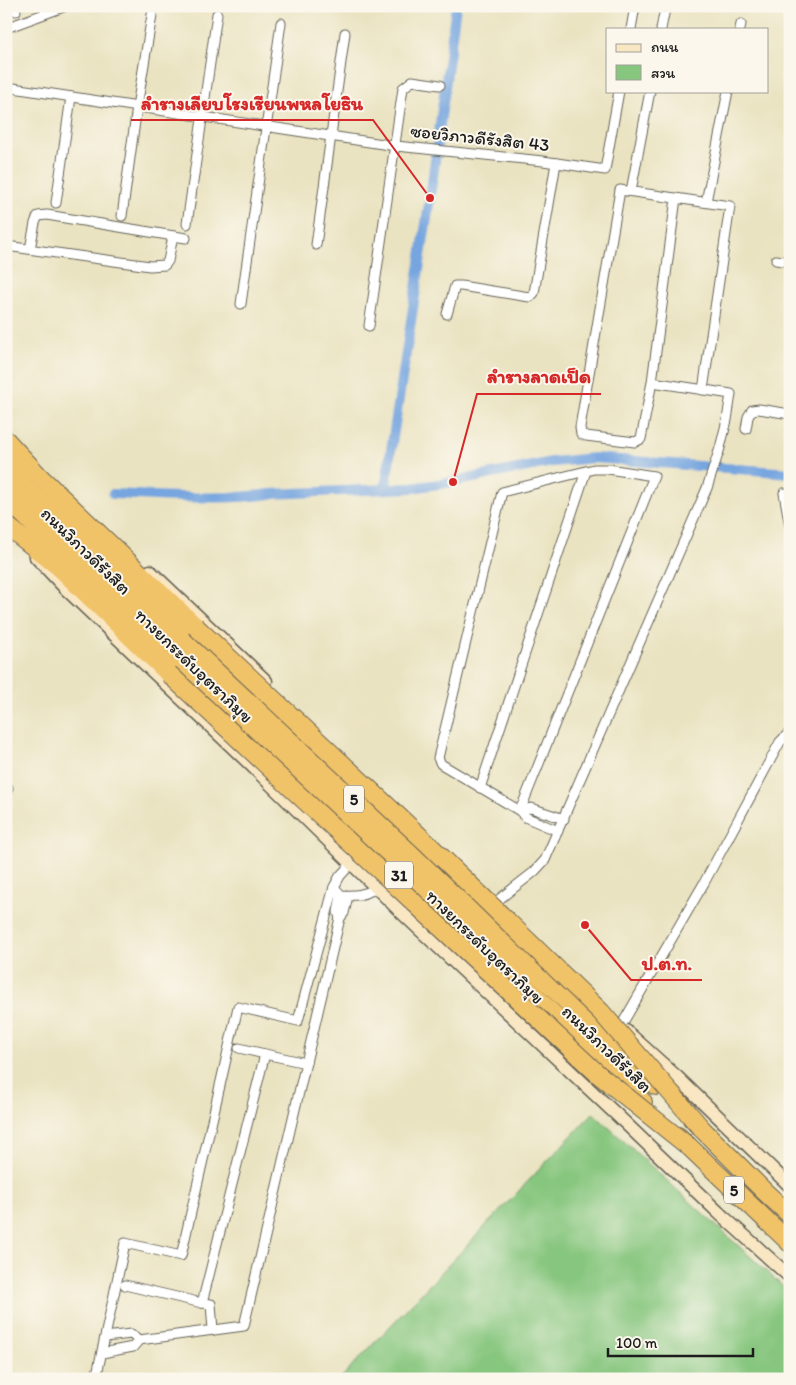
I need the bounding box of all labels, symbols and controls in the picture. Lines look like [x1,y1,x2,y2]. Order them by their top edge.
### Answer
legend [606,28,768,92]
text: ถนน [651,38,679,56]
text: สวน [651,64,676,82]
callout: ลำรางเลียบโรงเรียนพหลโยธิน [131,86,373,120]
text: ลำรางเลียบโรงเรียนพหลโยธิน [141,92,364,115]
street label: ซอยวิภาวดีรังสิต 43 [410,120,551,156]
callout: ลำรางลาดเป็ด [477,360,601,394]
text: ลำรางลาดเป็ด [487,365,591,388]
street label: ถนนวิภาวดีรังสิต [36,502,136,600]
street label: ทางยกระดับอุตราภิมุข [130,604,258,728]
road number: 5 [344,786,364,812]
road number: 31 [385,862,413,888]
street label: ทางยกระดับอุตราภิมุข [421,885,549,1009]
callout: ป.ต.ท. [631,946,702,980]
text: ป.ต.ท. [641,952,692,975]
street label: ถนนวิภาวดีรังสิต [557,1000,657,1098]
road number: 5 [724,1176,744,1204]
scale bar [608,1325,754,1357]
text: 100 m [616,1334,658,1352]

